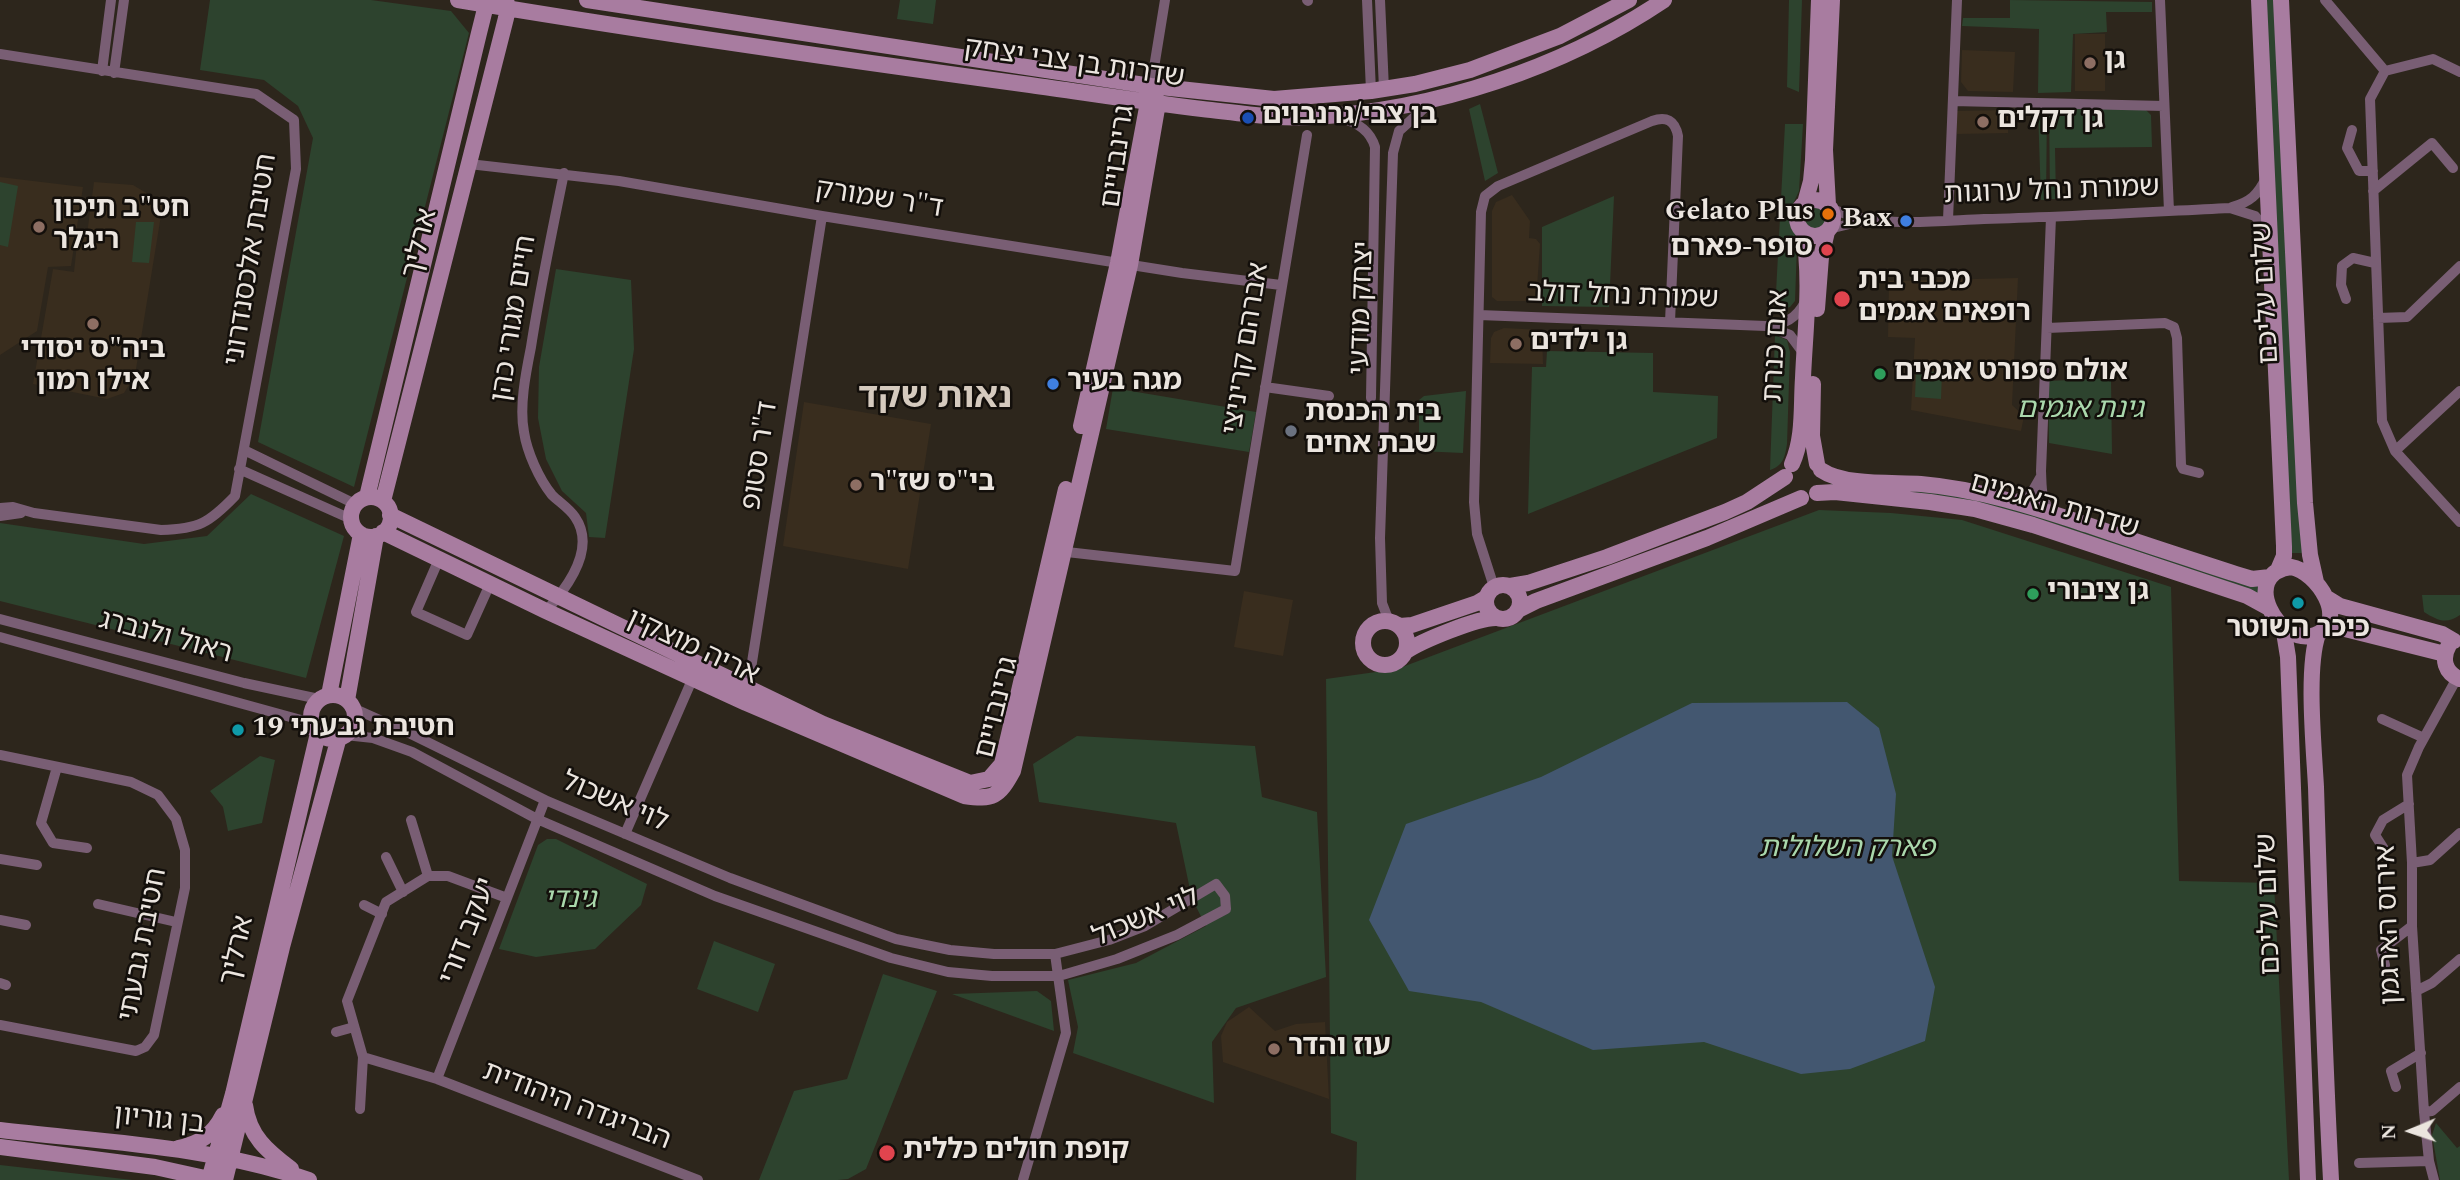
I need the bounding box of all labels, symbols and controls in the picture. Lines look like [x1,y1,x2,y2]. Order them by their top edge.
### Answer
street label: שדרות בן צבי יצחק [962,33,1186,97]
place label: גן [2104,46,2125,80]
marker: גן [2082,55,2098,71]
place label: בן צבי/גרנבוים [1262,101,1437,135]
street label: גרינבויים [1096,104,1144,210]
place label: גן דקלים [1997,105,2103,139]
marker: בן צבי/גרנבוים [1240,110,1256,126]
marker: גן דקלים [1975,114,1991,130]
street label: חטיבת אלכסנדרוני [220,151,286,369]
street label: שמורת נחל ערוגות [1944,172,2160,214]
street label: ד"ר שמורק [813,174,945,228]
place label: חט"ב תיכון ריגלר [53,194,190,260]
place label: Gelato Plus [1665,197,1814,231]
place label: Bax [1842,204,1892,238]
street label: ארליך [397,206,447,282]
marker: Gelato Plus [1820,206,1836,222]
marker: Bax [1898,213,1914,229]
marker: חט"ב תיכון ריגלר [31,219,47,235]
street label: שלום עליכם [2248,221,2288,365]
street label: חיים מגורי כהן [486,233,546,405]
place label: סופר-פארם [1671,233,1813,267]
street label: יצחק מודעי [1345,241,1383,375]
marker: סופר-פארם [1819,242,1835,258]
street label: אברהם קריניצי [1218,261,1278,437]
place label: מכבי בית רופאים אגמים [1858,266,2031,332]
street label: שמורת נחל דולב [1527,278,1719,318]
street label: אגם כנרת [1758,289,1798,403]
marker: מכבי בית רופאים אגמים [1832,289,1852,309]
marker: ביה"ס יסודי אילן רמון [85,316,101,332]
place label: גן ילדים [1530,327,1627,361]
place label: ביה"ס יסודי אילן רמון [20,335,166,401]
marker: גן ילדים [1508,336,1524,352]
place label: אולם ספורט אגמים [1894,357,2128,391]
marker: אולם ספורט אגמים [1872,366,1888,382]
place label: מגה בעיר [1067,367,1182,401]
marker: מגה בעיר [1045,376,1061,392]
district label: נאות שקד [858,379,1012,421]
park label: גינת אגמים [2017,395,2143,429]
place label: בית הכנסת שבת אחים [1305,398,1441,464]
street label: ד"ר סטופ [737,399,787,513]
marker: בית הכנסת שבת אחים [1283,423,1299,439]
place label: בי"ס שז"ר [870,468,995,502]
street label: שדרות האגמים [1966,468,2142,548]
marker: בי"ס שז"ר [848,477,864,493]
place label: גן ציבורי [2047,577,2149,611]
marker: גן ציבורי [2025,586,2041,602]
marker: כיכר השוטר [2290,595,2306,611]
street label: אריה מוצקין [621,604,763,694]
street label: ראול ולנברג [95,605,235,673]
place label: כיכר השוטר [2226,614,2370,648]
street label: גרינבויים [970,654,1028,762]
place label: חטיבת גבעתי 19 [252,713,455,747]
marker: חטיבת גבעתי 19 [230,722,246,738]
street label: לוי אשכול [556,767,672,841]
street label: שלום עליכם [2252,832,2290,976]
park label: פארק השלולית [1759,834,1935,868]
street label: אירוס הארגמן [2371,844,2411,1006]
street label: חטיבת גבעתי [114,866,176,1024]
street label: יעקב דורי [434,874,506,990]
street label: לוי אשכול [1089,882,1205,956]
park label: גינדי [544,885,596,919]
street label: ארליך [215,913,263,989]
place label: עוז והדר [1288,1032,1391,1066]
marker: עוז והדר [1266,1041,1282,1057]
street label: הבריגדה היהודית [477,1057,675,1159]
north arrow [2376,1096,2446,1166]
street label: בן גוריון [112,1101,206,1143]
text: N [2375,1123,2404,1140]
place label: קופת חולים כללית [903,1136,1129,1170]
marker: קופת חולים כללית [877,1143,897,1163]

